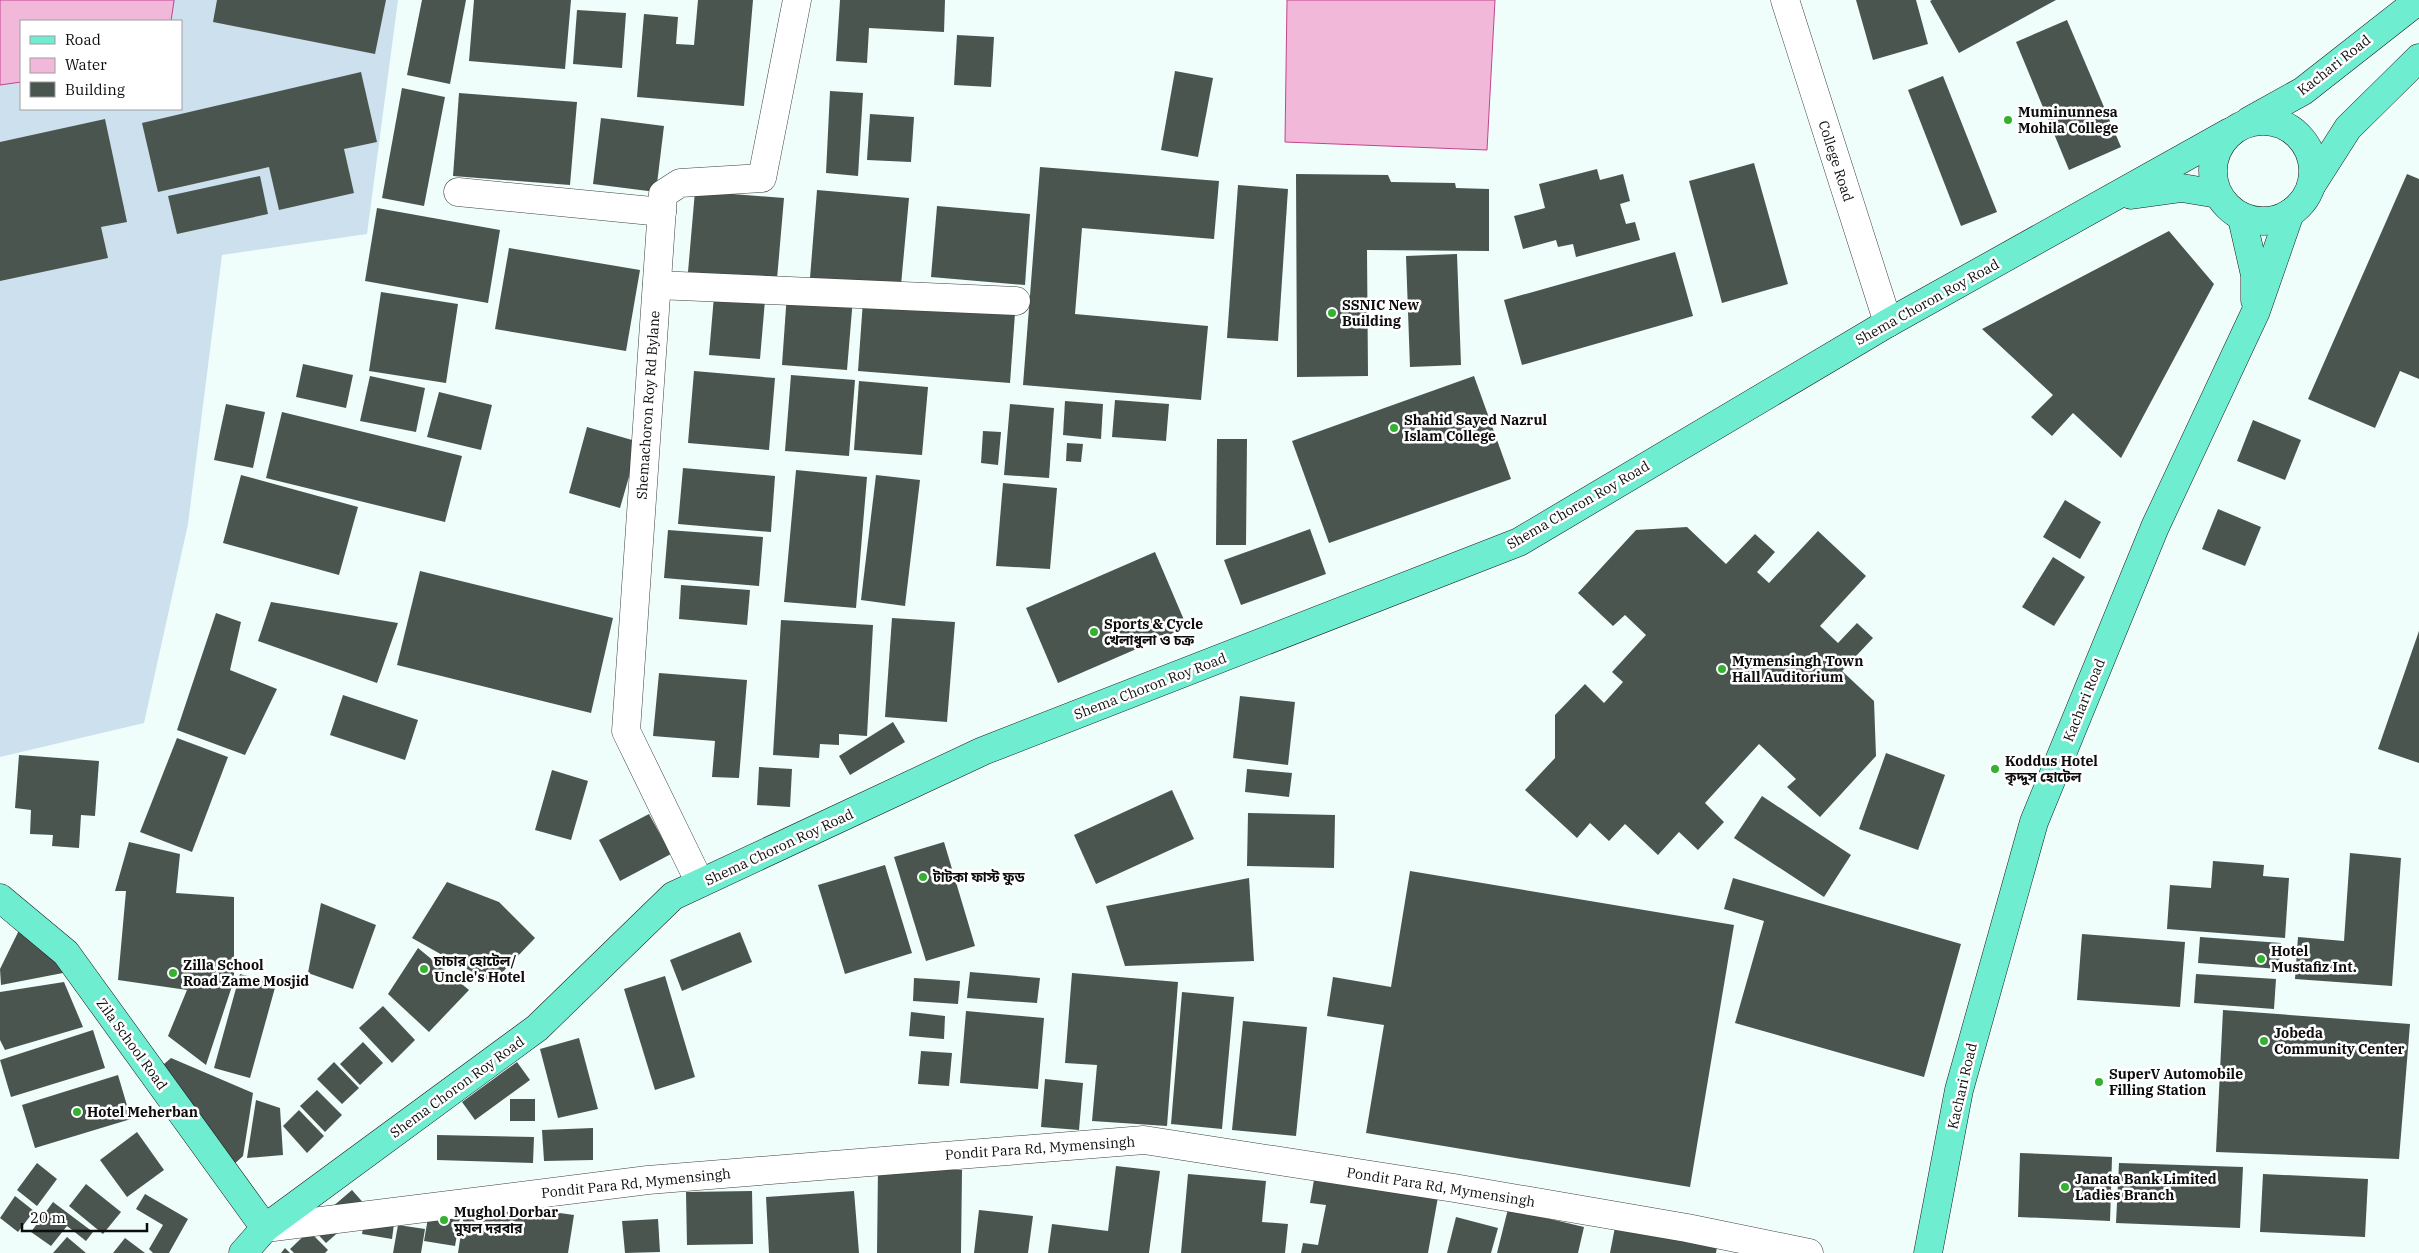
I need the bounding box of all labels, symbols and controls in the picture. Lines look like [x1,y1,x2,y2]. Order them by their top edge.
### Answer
legend [20,20,182,110]
text: Road [65,30,101,49]
street label: Kachari Road [2294,30,2375,99]
text: Water [65,55,107,74]
text: Building [65,80,125,99]
place label: Muminunnesa Mohila College [2018,103,2119,137]
marker: Muminunnesa Mohila College [2002,114,2014,126]
street label: College Road [1814,118,1858,204]
street label: Shema Choron Roy Road [1852,255,2003,349]
place label: SSNIC New Building [1342,296,1419,330]
marker: SSNIC New Building [1326,307,1338,319]
street label: Shemachoron Roy Rd Bylane [632,310,664,500]
place label: Shahid Sayed Nazrul Islam College [1404,411,1547,445]
marker: Shahid Sayed Nazrul Islam College [1388,422,1400,434]
street label: Shema Choron Roy Road [1503,456,1653,553]
place label: Sports & Cycle খেলাধুলা ও চক্র [1104,615,1203,649]
marker: Sports & Cycle খেলাধুলা ও চক্র [1088,626,1100,638]
street label: Shema Choron Roy Road [1071,648,1229,723]
place label: Mymensingh Town Hall Auditorium [1732,652,1863,686]
street label: Kachari Road [2059,655,2109,744]
marker: Mymensingh Town Hall Auditorium [1716,663,1728,675]
place label: Koddus Hotel কৃদ্দুস হোটেল [2004,752,2098,787]
marker: Koddus Hotel কৃদ্দুস হোটেল [1989,763,2001,775]
street label: Shema Choron Roy Road [702,804,857,889]
place label: টাটকা ফাস্ট ফুড [932,868,1025,886]
marker: টাটকা ফাস্ট ফুড [917,871,929,883]
place label: Hotel Mustafiz Int. [2271,942,2357,976]
place label: চাচার হোটেল/ Uncle's Hotel [433,952,525,986]
marker: Hotel Mustafiz Int. [2255,953,2267,965]
place label: Zilla School Road Zame Mosjid [183,956,309,990]
marker: চাচার হোটেল/ Uncle's Hotel [418,963,430,975]
marker: Zilla School Road Zame Mosjid [167,967,179,979]
street label: Zila School Road [93,994,172,1094]
place label: Jobeda Community Center [2274,1024,2405,1058]
street label: Shema Choron Roy Road [386,1032,528,1142]
marker: Jobeda Community Center [2258,1035,2270,1047]
street label: Kachari Road [1943,1041,1981,1131]
place label: SuperV Automobile Filling Station [2109,1065,2243,1099]
marker: SuperV Automobile Filling Station [2093,1076,2105,1088]
place label: Hotel Meherban [87,1103,198,1121]
marker: Hotel Meherban [71,1106,83,1118]
street label: Pondit Para Rd, Mymensingh [944,1132,1136,1164]
street label: Pondit Para Rd, Mymensingh [1345,1163,1537,1211]
street label: Pondit Para Rd, Mymensingh [540,1164,732,1202]
place label: Janata Bank Limited Ladies Branch [2075,1170,2217,1204]
marker: Janata Bank Limited Ladies Branch [2059,1181,2071,1193]
scale bar [22,1200,148,1232]
place label: Mughol Dorbar মুঘল দরবার [453,1203,558,1237]
text: 20 m [30,1208,66,1227]
marker: Mughol Dorbar মুঘল দরবার [438,1214,450,1226]

